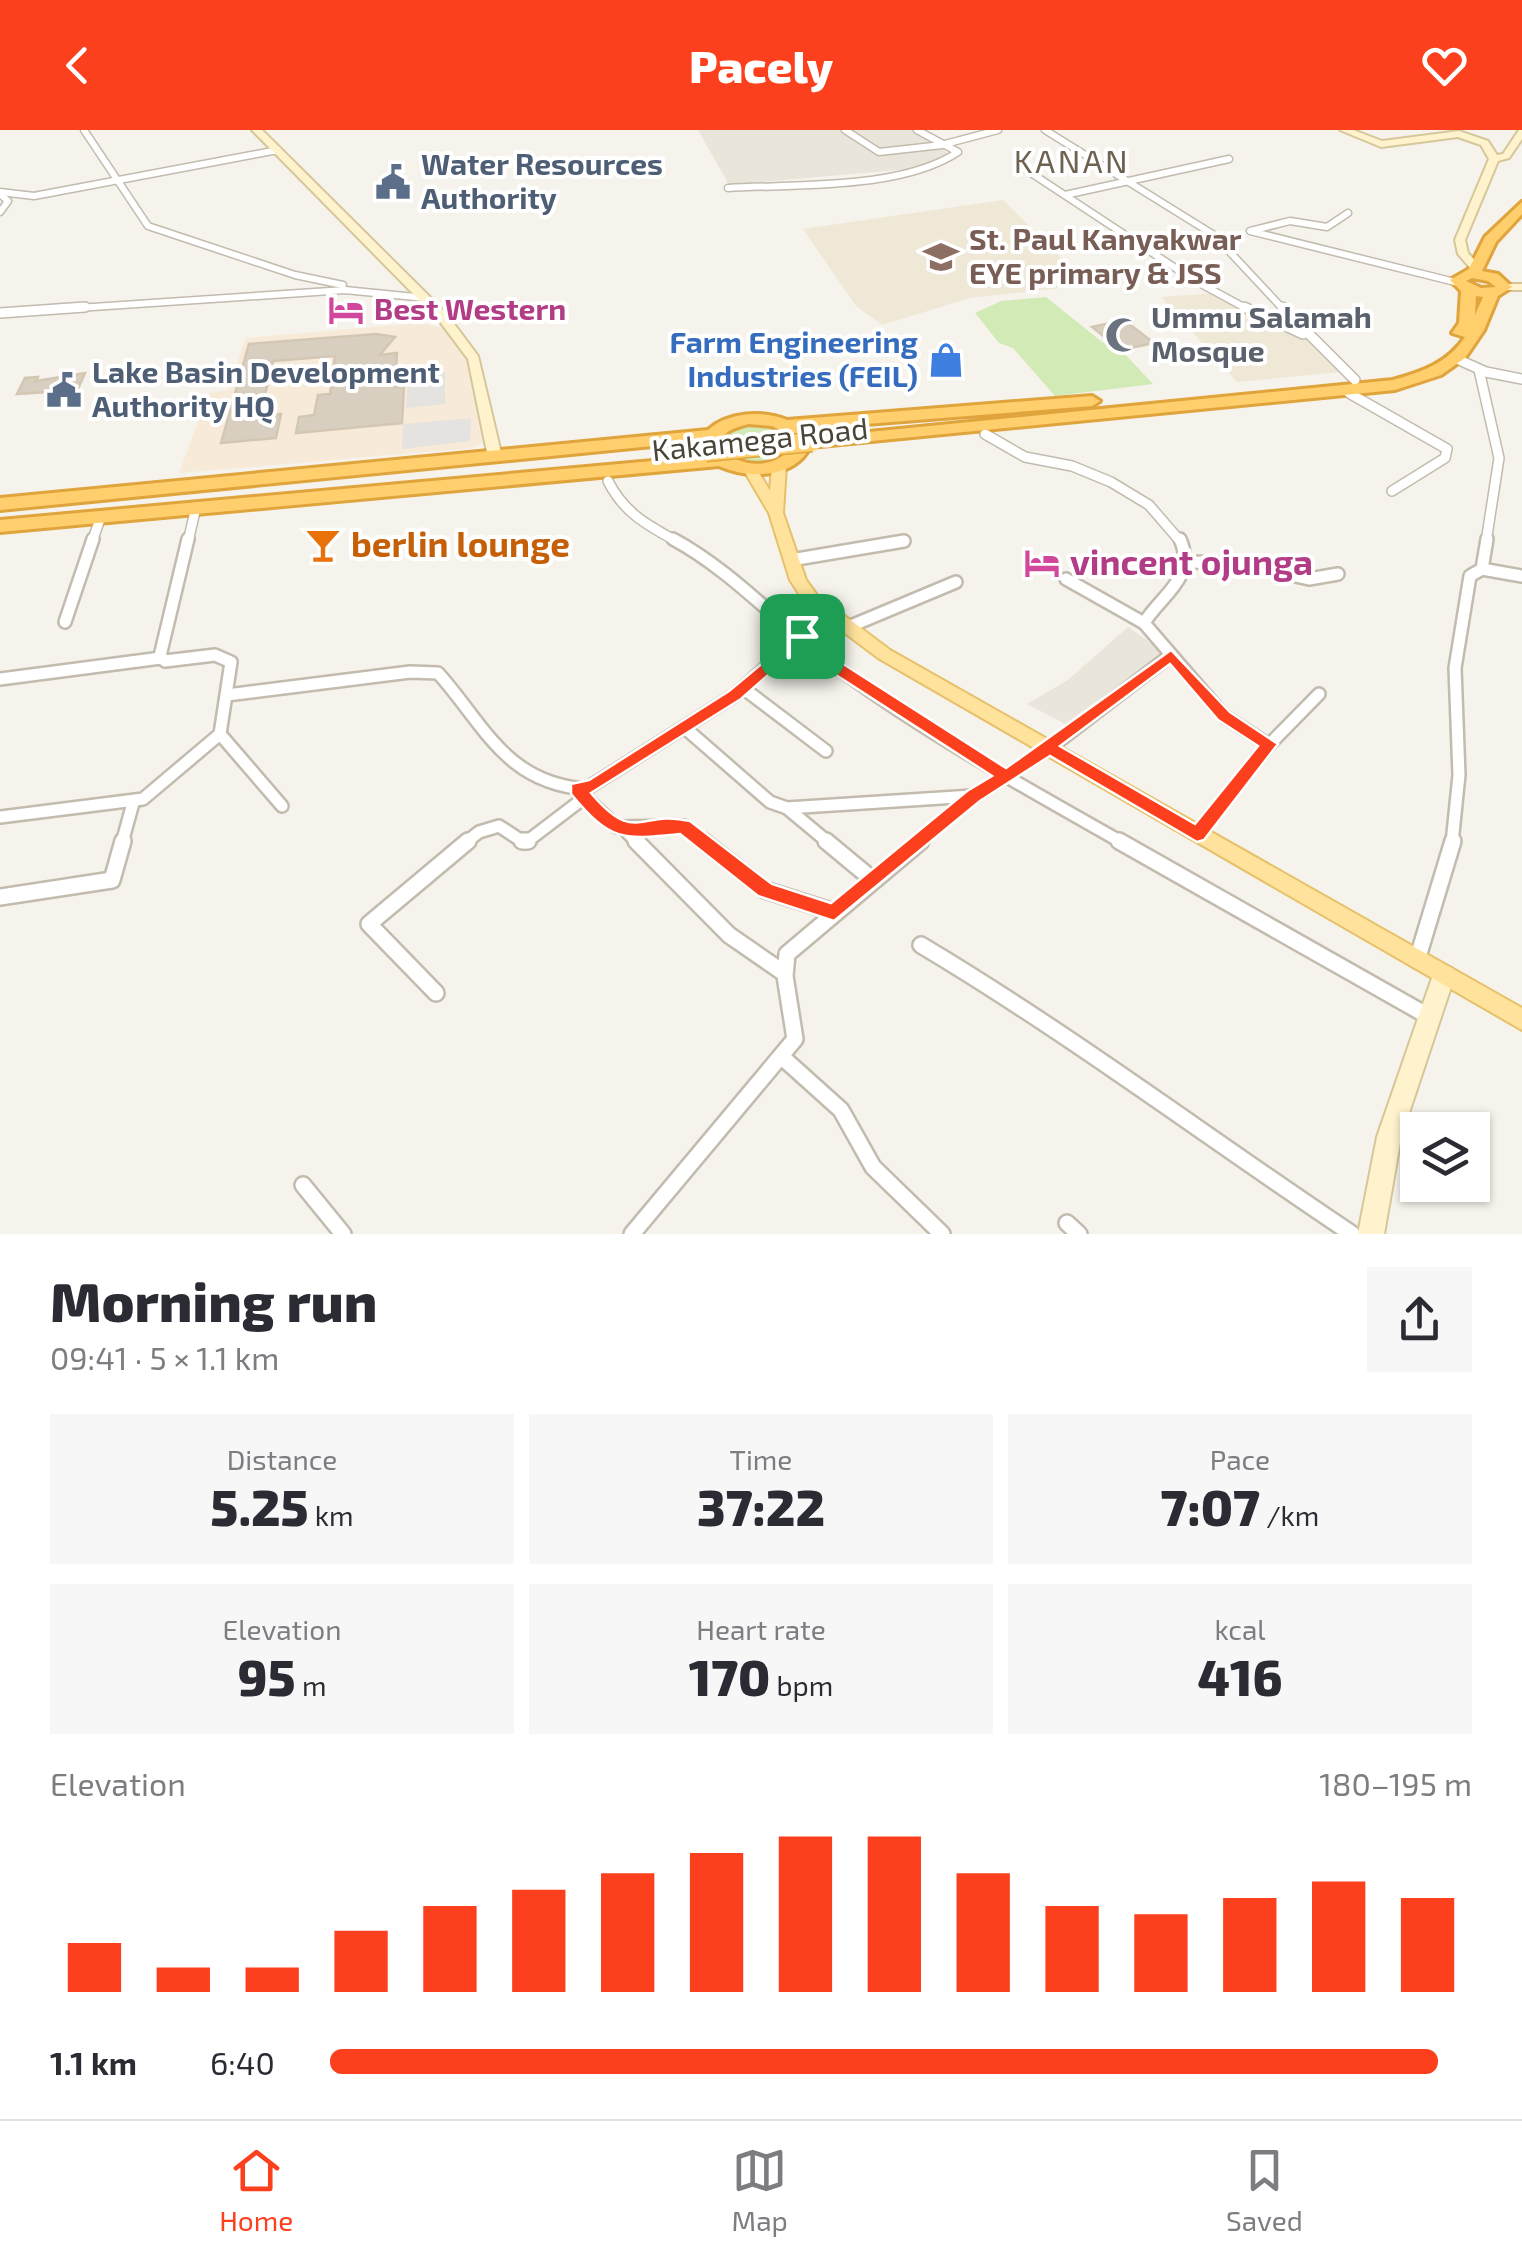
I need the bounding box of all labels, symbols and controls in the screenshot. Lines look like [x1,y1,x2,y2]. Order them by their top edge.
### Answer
icon: back [50,38,105,93]
text: Pacely [689,38,833,92]
icon: heart [1417,38,1472,93]
district label: KANAN [1014,141,1130,179]
place label: Water Resources Authority [421,145,663,216]
public building icon: Water Resources Authority [374,163,412,201]
place label: St. Paul Kanyakwar EYE primary & JSS [969,220,1242,291]
school or university icon: St. Paul Kanyakwar EYE primary & JSS [922,238,960,276]
place label: Best Western [374,290,566,326]
hotel icon: Best Western [327,291,365,329]
place label: Ummu Salamah Mosque [1151,298,1372,368]
mosque icon: Ummu Salamah Mosque [1104,316,1142,354]
place label: Farm Engineering Industries (FEIL) [670,323,919,393]
shop icon: Farm Engineering Industries (FEIL) [927,341,965,379]
place label: Lake Basin Development Authority HQ [92,353,440,424]
public building icon: Lake Basin Development Authority HQ [45,371,83,409]
street label: Kakamega Road [650,409,870,467]
place label: berlin lounge [351,522,570,564]
bar icon: berlin lounge [304,526,342,564]
place label: vincent ojunga [1070,540,1313,582]
hotel icon: vincent ojunga [1023,544,1061,582]
pin [760,594,845,679]
icon: arrive [775,609,830,664]
map controls [1400,1112,1490,1202]
button: layers [1400,1112,1490,1202]
text: Morning run [50,1267,378,1333]
button: share [1367,1267,1472,1372]
text: 09:41 · 5 × 1.1 km [50,1338,279,1376]
text: Distance [227,1442,337,1476]
text: Time [730,1442,792,1476]
text: Pace [1210,1442,1270,1476]
text: 5.25 [210,1476,309,1536]
text: 37:22 [697,1476,825,1536]
text: 7:07 [1161,1476,1260,1536]
text: km [309,1498,354,1532]
text: /km [1260,1498,1319,1532]
text: Elevation [223,1612,341,1646]
text: Heart rate [696,1612,826,1646]
text: kcal [1214,1612,1266,1646]
text: 95 [238,1646,296,1706]
text: 170 [689,1646,770,1706]
text: 416 [1198,1646,1283,1706]
text: m [296,1668,326,1702]
text: bpm [770,1668,833,1702]
text: Elevation [50,1764,186,1802]
text: 180–195 m [1319,1764,1472,1802]
text: 1.1 km [50,2043,137,2081]
text: 6:40 [210,2043,275,2081]
tab: Home [219,2143,293,2237]
tab: Map [732,2143,788,2237]
tab: Saved [1226,2143,1303,2237]

